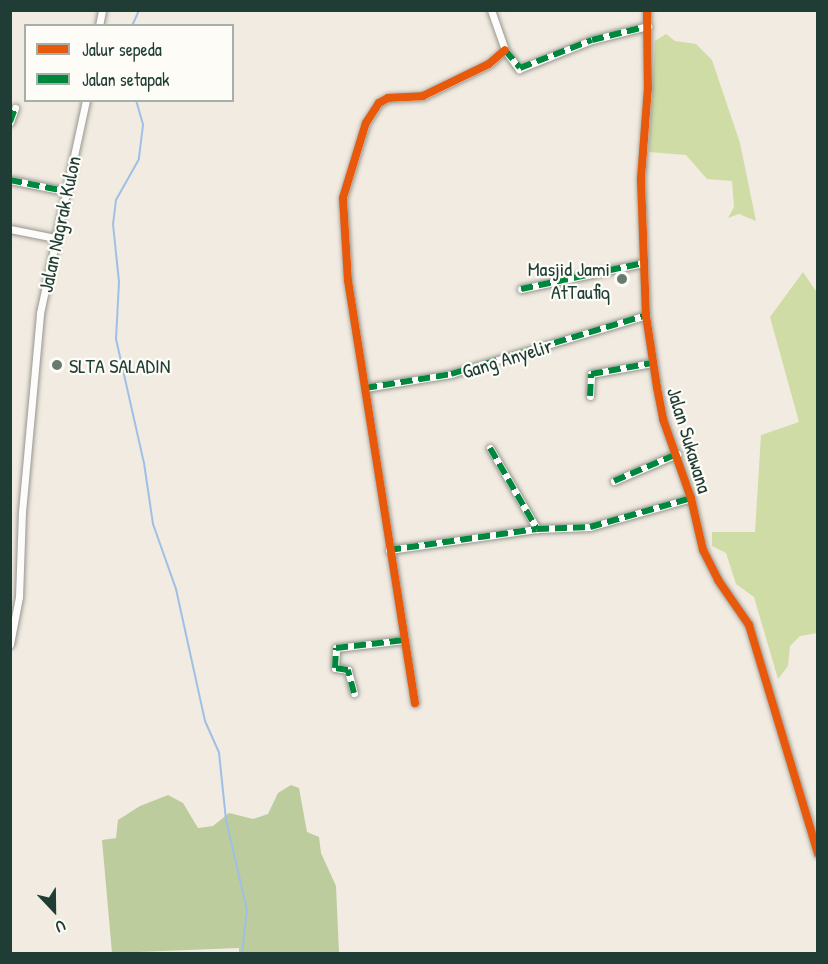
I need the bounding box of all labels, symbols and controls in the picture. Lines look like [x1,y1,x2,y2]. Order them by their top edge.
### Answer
legend [24,24,234,102]
text: Jalur sepeda [82,37,162,62]
text: Jalan setapak [82,67,169,92]
street label: Jalan Nagrak Kulon [33,154,85,294]
place label: Masjid Jami AtTaufiq [528,256,610,303]
marker: Masjid Jami AtTaufiq [615,272,629,286]
street label: Gang Anyelir [459,333,555,383]
place label: SLTA SALADIN [69,353,170,377]
marker: SLTA SALADIN [50,358,64,372]
street label: Jalan Sukawana [663,384,717,496]
north arrow [24,880,84,940]
text: U [53,915,69,939]

